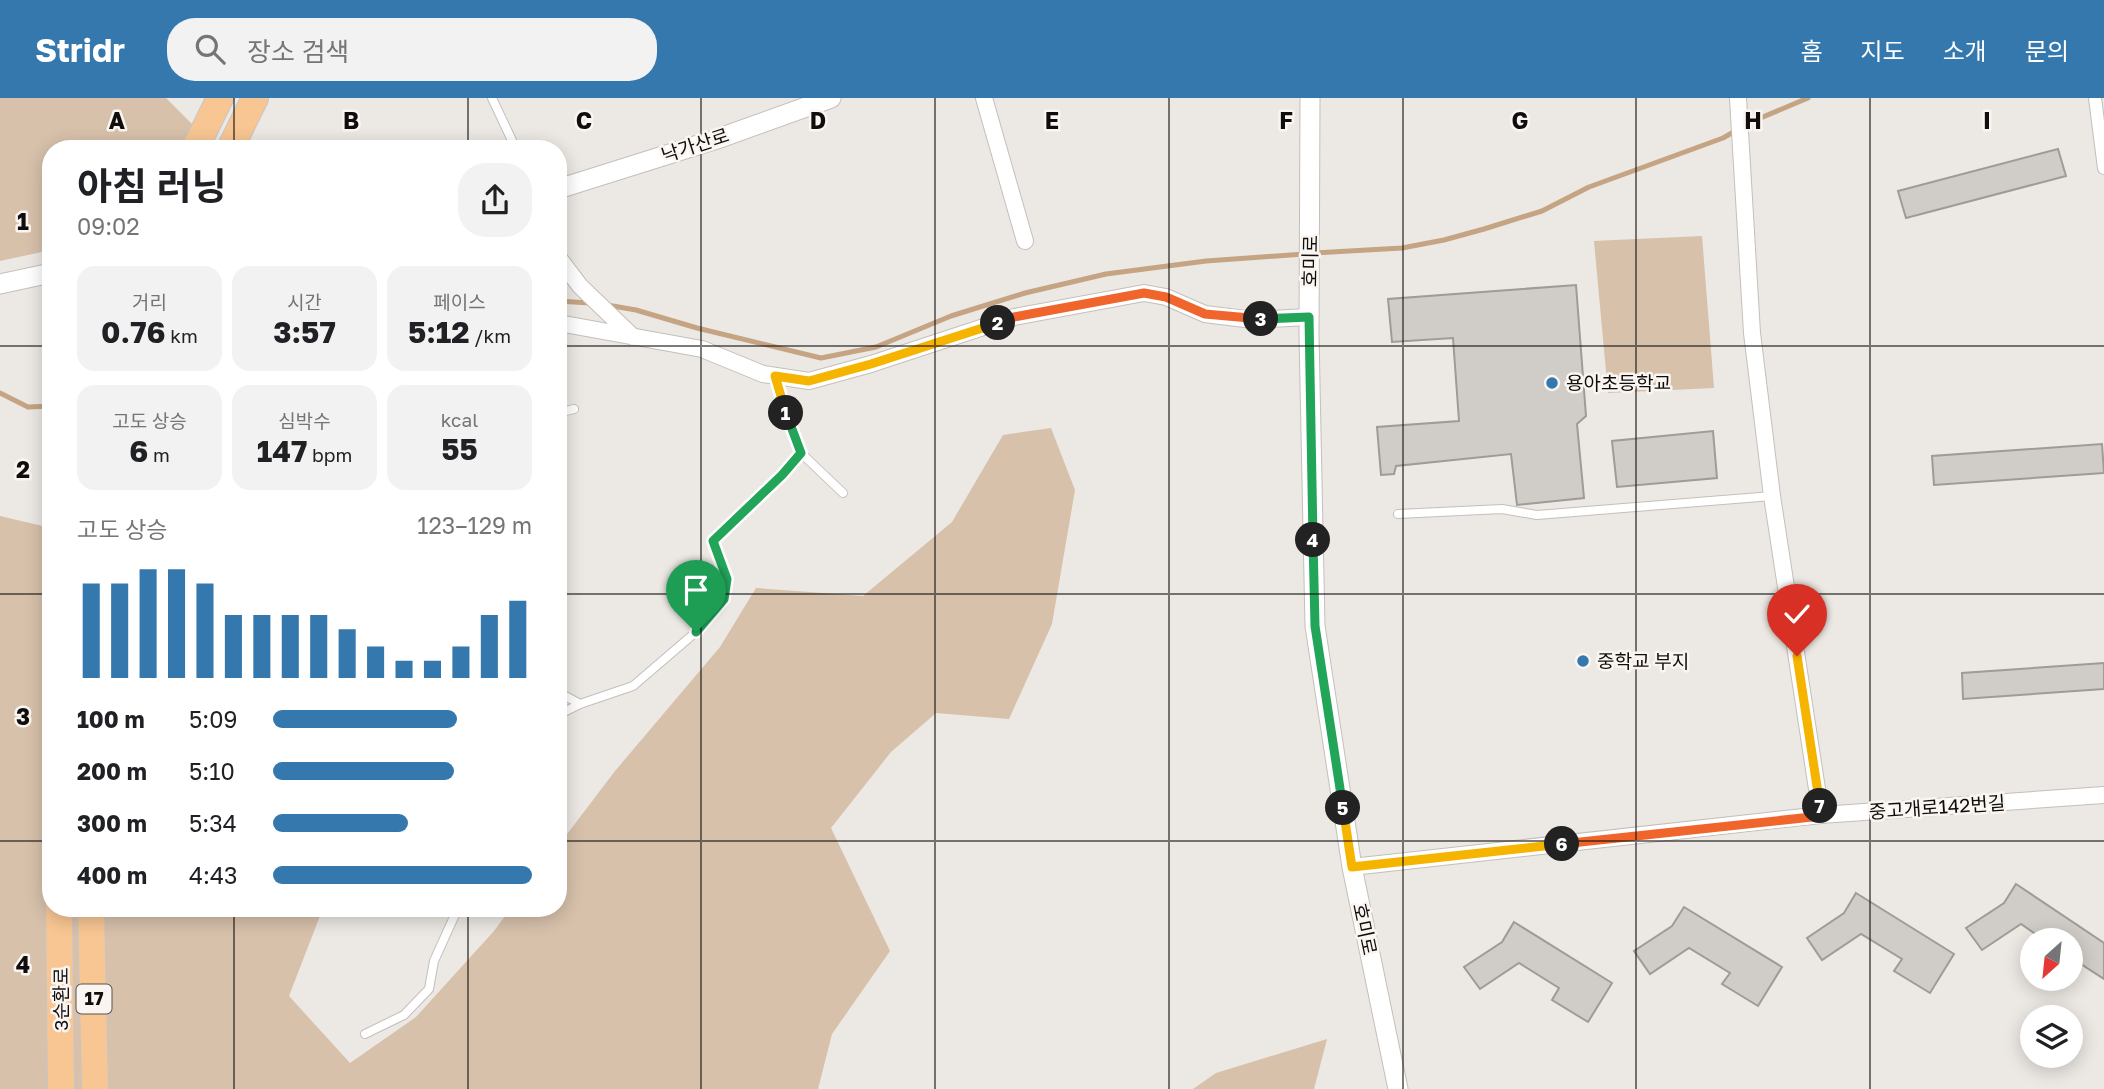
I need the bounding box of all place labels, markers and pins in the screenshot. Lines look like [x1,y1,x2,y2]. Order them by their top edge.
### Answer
pin: 3 [1244,302,1278,336]
pin: 2 [981,306,1016,341]
place label: 용아초등학교 [1566,371,1671,394]
marker: 용아초등학교 [1544,375,1560,391]
pin: 1 [768,396,804,430]
pin: 4 [1296,522,1330,558]
pin [666,560,726,632]
pin [1767,584,1827,656]
place label: 중학교 부지 [1597,649,1689,672]
marker: 중학교 부지 [1575,653,1591,669]
pin: 7 [1802,788,1838,824]
pin: 5 [1326,790,1360,826]
pin: 6 [1544,826,1580,862]

